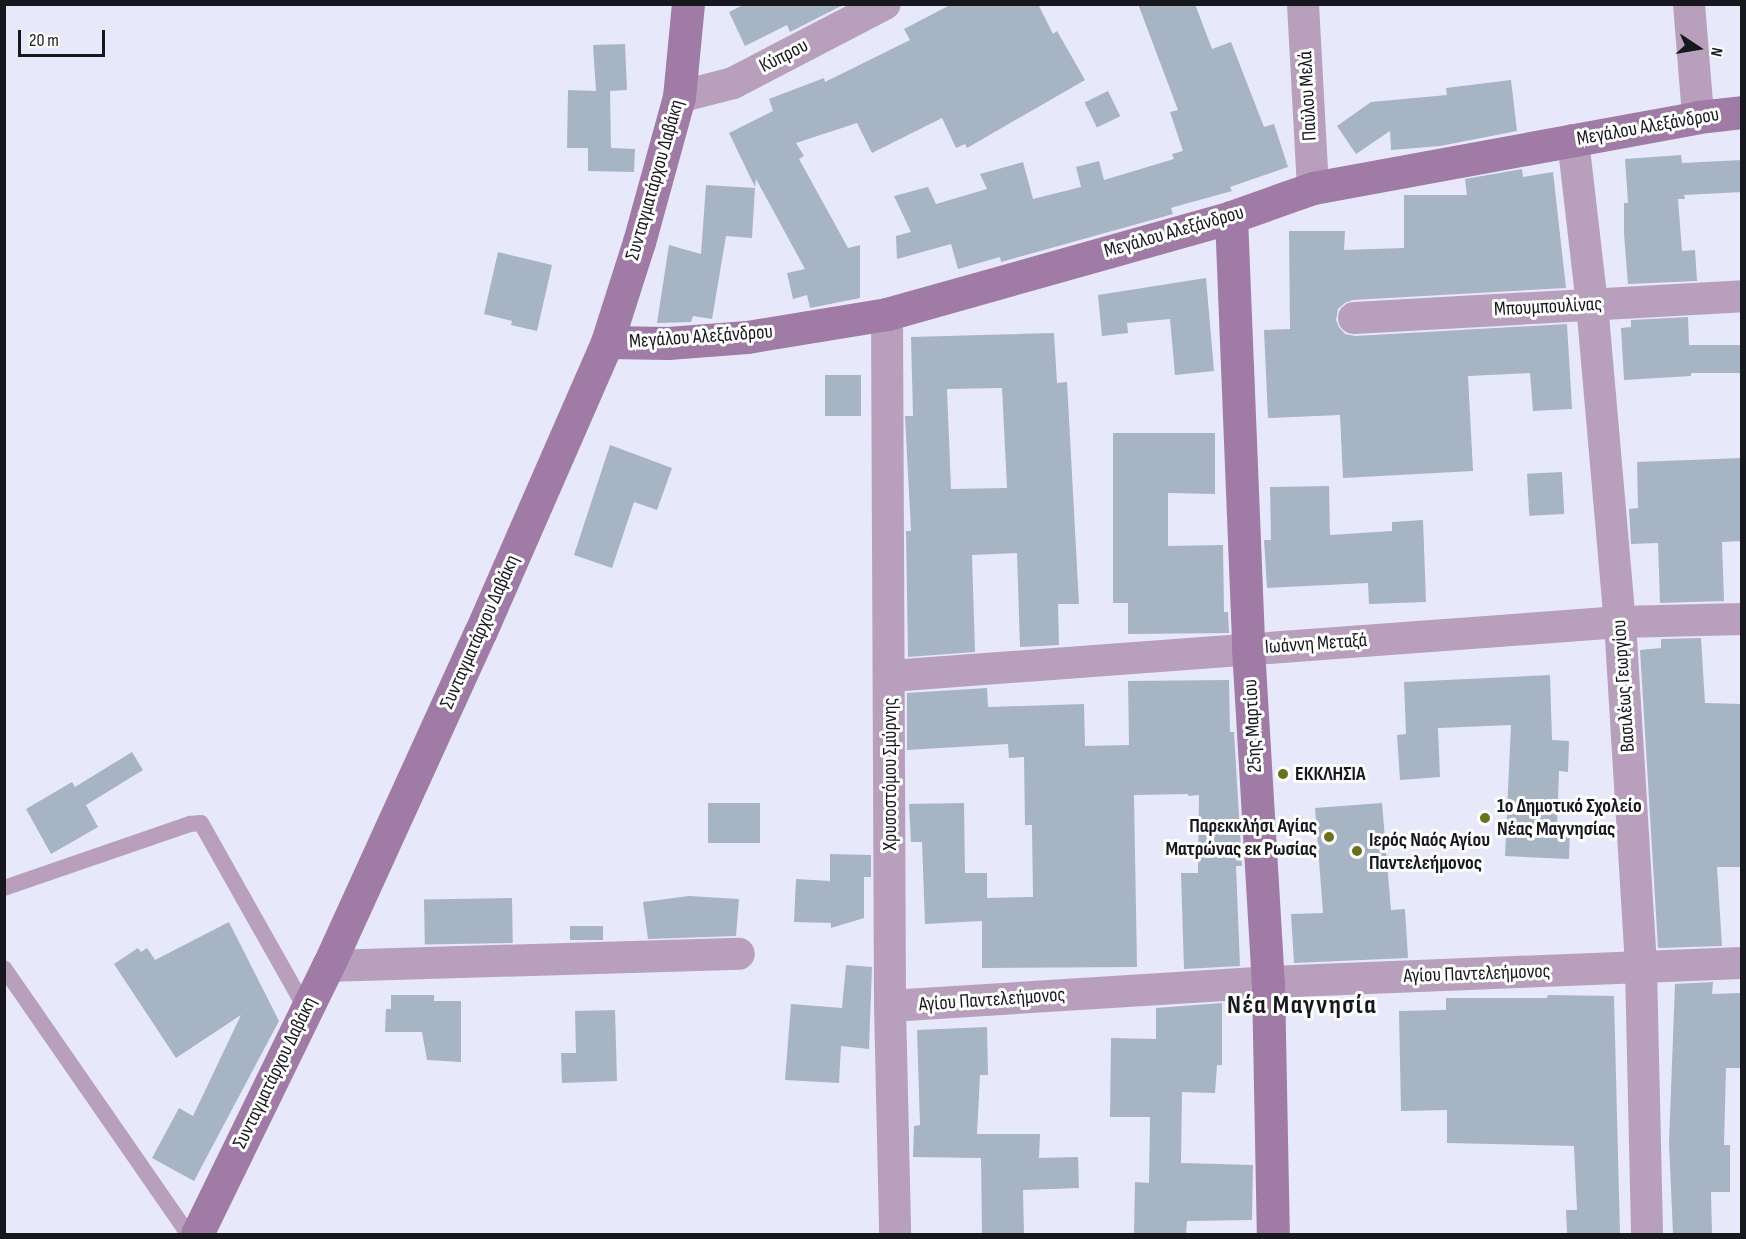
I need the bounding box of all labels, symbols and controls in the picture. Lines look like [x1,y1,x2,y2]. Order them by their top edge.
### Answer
scale bar [21,18,108,56]
north arrow [1668,18,1728,78]
text: 20 m [29,30,59,51]
street label: Κύπρου [756,34,812,78]
text: N [1706,46,1726,58]
street label: Παύλου Μελά [1294,50,1322,142]
street label: Συνταγματάρχου Δαβάκη [621,97,689,263]
street label: Μεγάλου Αλεξάνδρου [1575,103,1721,151]
street label: Μεγάλου Αλεξάνδρου [1101,201,1247,263]
street label: Μπουμπουλίνας [1493,292,1603,322]
street label: Μεγάλου Αλεξάνδρου [628,320,774,354]
street label: Συνταγματάρχου Δαβάκη [435,551,525,713]
street label: Βασιλέως Γεωργίου [1607,619,1641,753]
street label: Ιωάννη Μεταξά [1264,628,1368,660]
street label: 25ης Μαρτίου [1239,679,1267,773]
street label: Χρυσοστόμου Σμύρνης [878,698,902,850]
place label: ΕΚΚΛΗΣΙΑ [1295,762,1365,786]
marker: ΕΚΚΛΗΣΙΑ [1276,767,1290,781]
place label: 1ο Δημοτικό Σχολείο Νέας Μαγνησίας [1497,795,1642,842]
marker: 1ο Δημοτικό Σχολείο Νέας Μαγνησίας [1478,811,1492,825]
place label: Παρεκκλήσι Αγίας Ματρώνας εκ Ρωσίας [1165,814,1317,861]
place label: Ιερός Ναός Αγίου Παντελεήμονος [1369,828,1490,875]
marker: Παρεκκλήσι Αγίας Ματρώνας εκ Ρωσίας [1322,830,1336,844]
marker: Ιερός Ναός Αγίου Παντελεήμονος [1350,844,1364,858]
street label: Αγίου Παντελεήμονος [1403,959,1551,989]
street label: Αγίου Παντελεήμονος [918,983,1066,1017]
district label: Νέα Μαγνησία [1227,990,1377,1022]
street label: Συνταγματάρχου Δαβάκη [228,993,322,1153]

